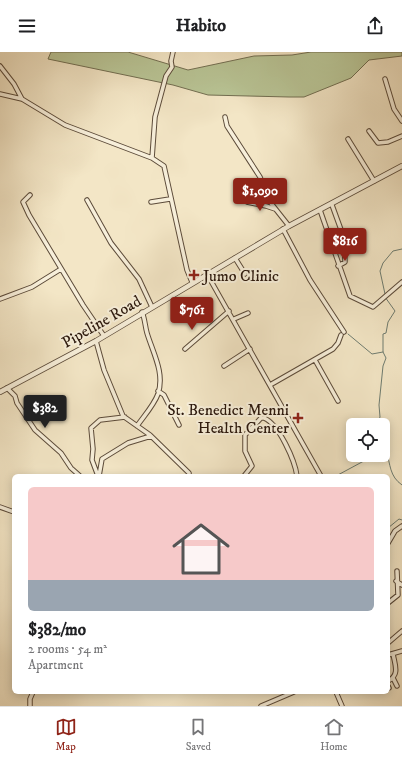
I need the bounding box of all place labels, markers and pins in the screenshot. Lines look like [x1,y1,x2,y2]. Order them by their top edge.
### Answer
pin: $1,090 [227,178,293,212]
pin: $816 [321,228,369,262]
place label: Jumo Clinic [201,266,279,286]
marker: Jumo Clinic [188,269,200,281]
pin: $761 [168,297,216,331]
pin: $382 [21,395,69,429]
place label: St. Benedict Menni Health Center [167,400,289,438]
marker: St. Benedict Menni Health Center [292,412,304,424]

